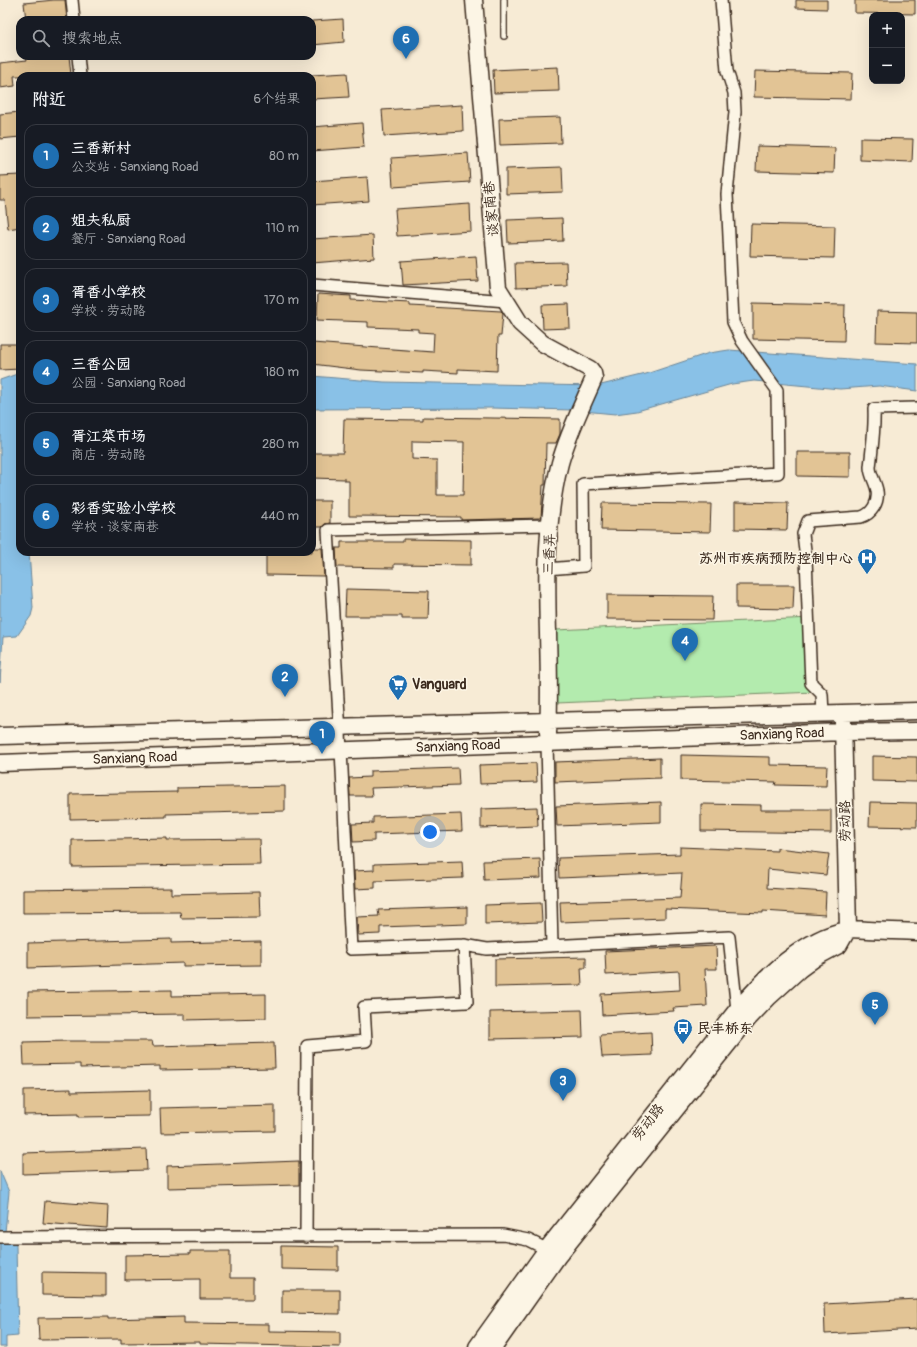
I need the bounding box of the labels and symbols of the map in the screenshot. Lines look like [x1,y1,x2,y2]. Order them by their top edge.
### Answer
pin: 6 [393,26,419,59]
street label: 谈家南巷 [480,179,502,238]
street label: 三香弄 [539,533,559,575]
hospital icon: 苏州市疾病预防控制中心 [856,547,878,575]
place label: 苏州市疾病预防控制中心 [699,550,853,567]
pin: 4 [672,628,698,661]
pin: 2 [272,664,298,697]
supermarket icon: Vanguard [387,673,409,701]
place label: Vanguard [412,676,467,693]
pin: 1 [309,721,335,754]
street label: Sanxiang Road [739,724,825,744]
street label: Sanxiang Road [415,736,501,756]
street label: Sanxiang Road [92,748,178,768]
street label: 劳动路 [836,800,854,842]
your location [420,822,440,842]
pin: 5 [862,992,888,1025]
bus stop icon: 民丰桥东 [672,1017,694,1045]
place label: 民丰桥东 [697,1020,753,1037]
pin: 3 [550,1068,576,1101]
street label: 劳动路 [628,1100,668,1144]

